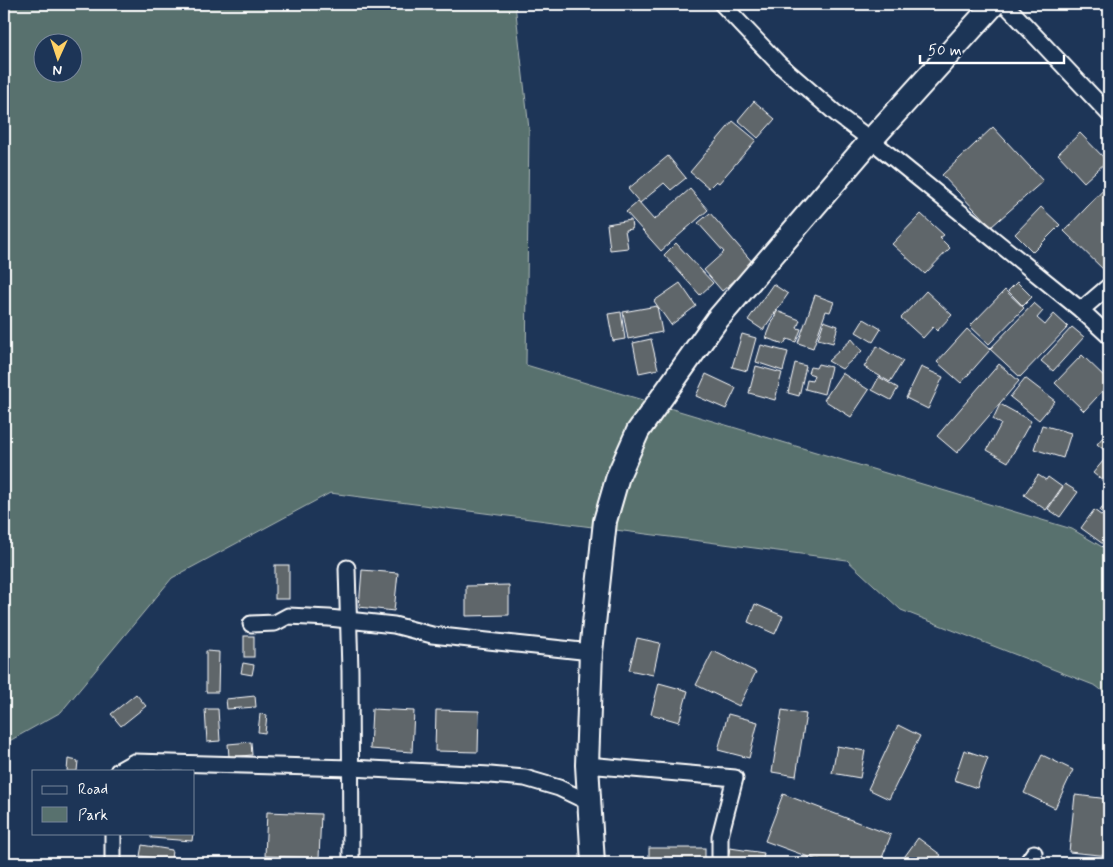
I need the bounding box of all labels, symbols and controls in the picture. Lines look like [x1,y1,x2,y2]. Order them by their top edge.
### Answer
north arrow [32,32,82,82]
scale bar [920,32,1064,64]
text: 50 m [928,41,962,61]
text: N [52,61,63,79]
legend [32,770,195,834]
text: Road [78,780,108,800]
text: Park [78,806,108,826]

